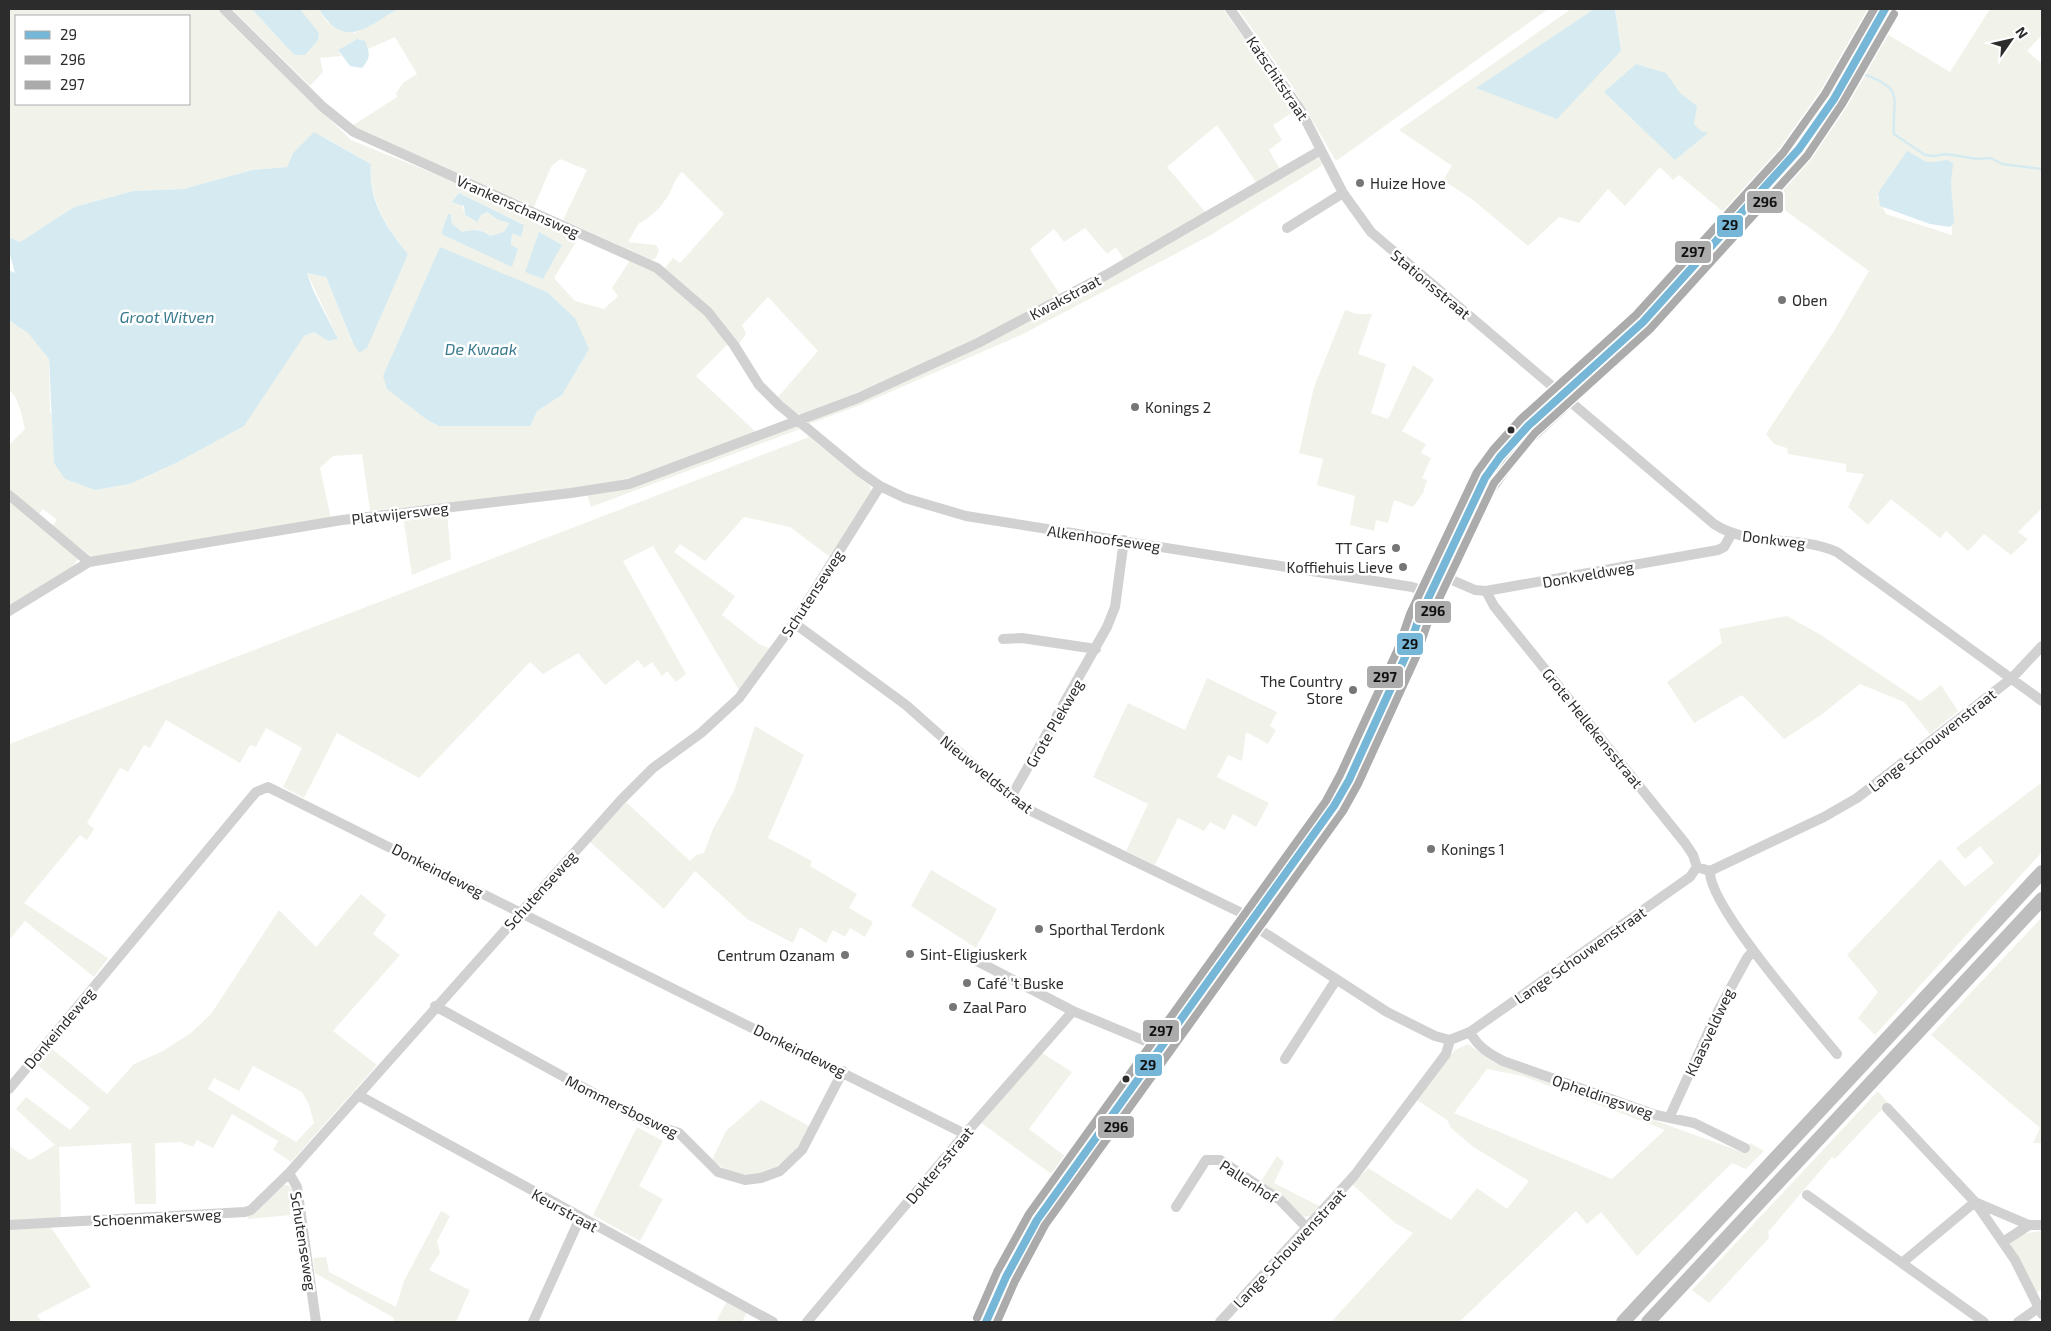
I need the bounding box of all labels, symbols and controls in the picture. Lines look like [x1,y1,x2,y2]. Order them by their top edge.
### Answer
legend [15,15,190,105]
north arrow [1986,15,2036,65]
text: N [2012,24,2032,41]
text: 29 [60,25,77,43]
street label: Katschitstraat [1243,33,1313,124]
text: 296 [60,50,86,68]
text: 297 [60,75,85,93]
street label: Vrankenschansweg [454,171,583,241]
place label: Huize Hove [1370,174,1446,192]
marker: Huize Hove [1354,177,1366,189]
line badge: 296 [1746,190,1784,214]
text: 296 [1753,193,1777,210]
line badge: 29 [1716,214,1744,238]
text: 29 [1722,216,1738,233]
line badge: 297 [1674,240,1712,264]
text: 297 [1681,243,1705,260]
street label: Stationsstraat [1388,246,1475,323]
street label: Kwakstraat [1026,271,1104,323]
place label: Oben [1792,291,1827,309]
marker: Oben [1776,294,1788,306]
water label: Groot Witven [120,307,214,326]
water label: De Kwaak [445,339,517,358]
place label: Konings 2 [1145,398,1211,416]
marker: Konings 2 [1129,401,1141,413]
unlabelled marker [1506,425,1516,435]
street label: Platwijersweg [351,498,450,529]
street label: Alkenhoofseweg [1046,521,1162,555]
street label: Donkweg [1741,526,1807,552]
place label: TT Cars [1335,539,1386,557]
marker: TT Cars [1390,542,1402,554]
street label: Schutenseweg [777,546,847,640]
street label: Donkveldweg [1541,557,1636,591]
place label: Koffiehuis Lieve [1287,558,1393,576]
marker: Koffiehuis Lieve [1397,561,1409,573]
line badge: 296 [1414,600,1452,624]
text: 296 [1421,602,1445,619]
line badge: 29 [1396,632,1424,656]
text: 29 [1402,635,1418,652]
street label: Grote Hellekensstraat [1539,664,1647,792]
line badge: 297 [1366,665,1404,689]
text: 297 [1373,668,1397,685]
place label: The Country Store [1260,672,1343,707]
street label: Grote Plekweg [1022,675,1087,770]
marker: The Country Store [1347,684,1359,696]
street label: Lange Schouwenstraat [1865,685,1999,795]
street label: Nieuwveldstraat [937,731,1037,817]
street label: Donkeindeweg [389,839,487,901]
place label: Konings 1 [1441,840,1505,858]
marker: Konings 1 [1425,843,1437,855]
street label: Schutenseweg [500,846,581,933]
street label: Lange Schouwenstraat [1511,903,1650,1007]
place label: Sporthal Terdonk [1049,920,1165,938]
marker: Sporthal Terdonk [1033,923,1045,935]
place label: Sint-Eligiuskerk [920,945,1028,963]
place label: Centrum Ozanam [717,946,835,964]
marker: Sint-Eligiuskerk [904,948,916,960]
marker: Centrum Ozanam [839,949,851,961]
place label: Café 't Buske [977,974,1064,992]
marker: Café 't Buske [961,977,973,989]
street label: Donkeindeweg [20,983,99,1072]
street label: Klaasveldweg [1681,985,1738,1079]
place label: Zaal Paro [963,998,1027,1016]
marker: Zaal Paro [947,1001,959,1013]
line badge: 297 [1142,1019,1180,1043]
street label: Donkeindeweg [751,1020,850,1080]
text: 297 [1149,1022,1173,1039]
line badge: 29 [1134,1053,1163,1077]
text: 29 [1140,1056,1156,1073]
street label: Opheldingsweg [1550,1070,1656,1122]
street label: Mommersbosweg [563,1071,682,1141]
unlabelled marker [1121,1074,1131,1084]
line badge: 296 [1097,1115,1135,1139]
text: 296 [1104,1118,1128,1135]
street label: Doktersstraat [902,1123,977,1207]
street label: Pallenhof [1217,1156,1282,1207]
street label: Keurstraat [529,1184,601,1236]
street label: Lange Schouwenstraat [1229,1184,1349,1311]
street label: Schutenseweg [287,1190,321,1292]
street label: Schoenmakersweg [92,1205,222,1229]

